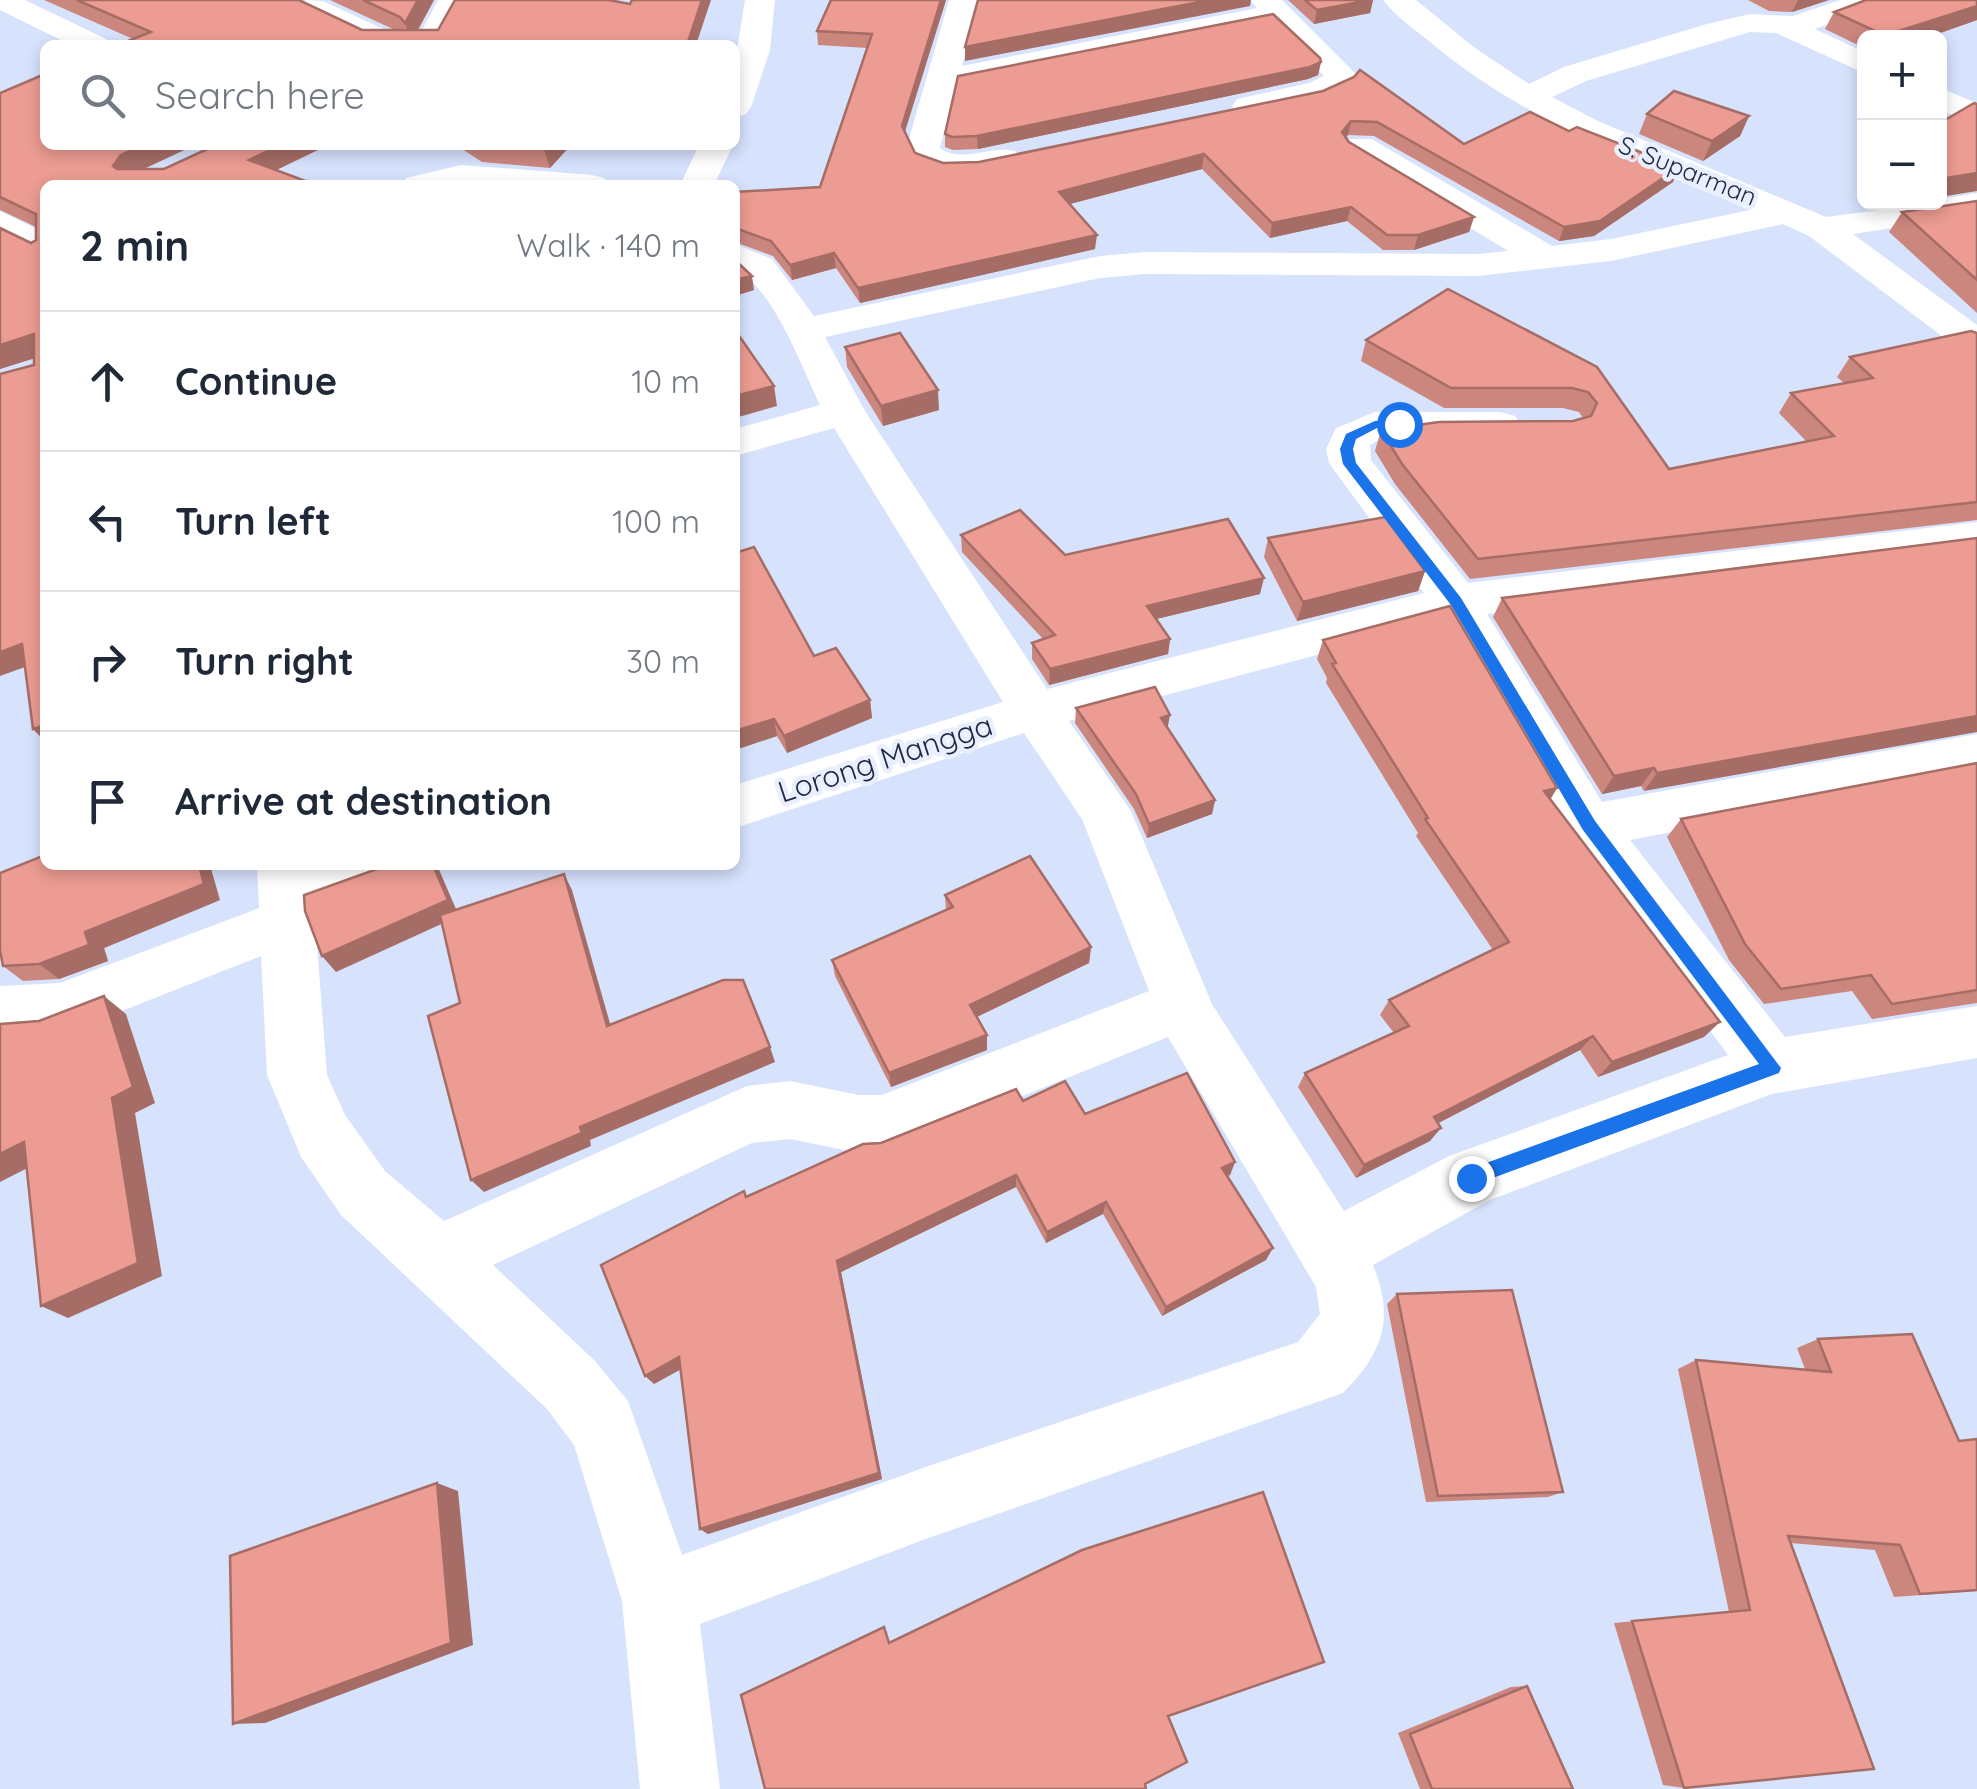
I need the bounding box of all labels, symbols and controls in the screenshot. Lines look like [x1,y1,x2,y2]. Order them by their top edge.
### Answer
map controls [1857,30,1947,210]
button: + [1857,30,1947,120]
search box [40,40,740,150]
icon: search [75,68,130,123]
text: Search here [155,71,365,119]
button: − [1857,120,1947,210]
street label: S. Suparman [1615,128,1761,212]
text: 2 min [80,219,189,272]
text: Walk · 140 m [517,225,700,265]
icon: ahead [80,354,135,409]
text: Continue [175,357,337,405]
text: 10 m [631,361,700,401]
route start [1377,402,1423,448]
icon: left [80,494,135,549]
text: Turn left [175,497,331,545]
text: 100 m [612,501,700,541]
icon: right [80,634,135,689]
text: Turn right [175,637,354,685]
text: 30 m [626,641,700,681]
street label: Lorong Mangga [773,705,997,811]
icon: arrive [80,774,135,829]
text: Arrive at destination [175,777,552,825]
route end [1449,1156,1495,1202]

